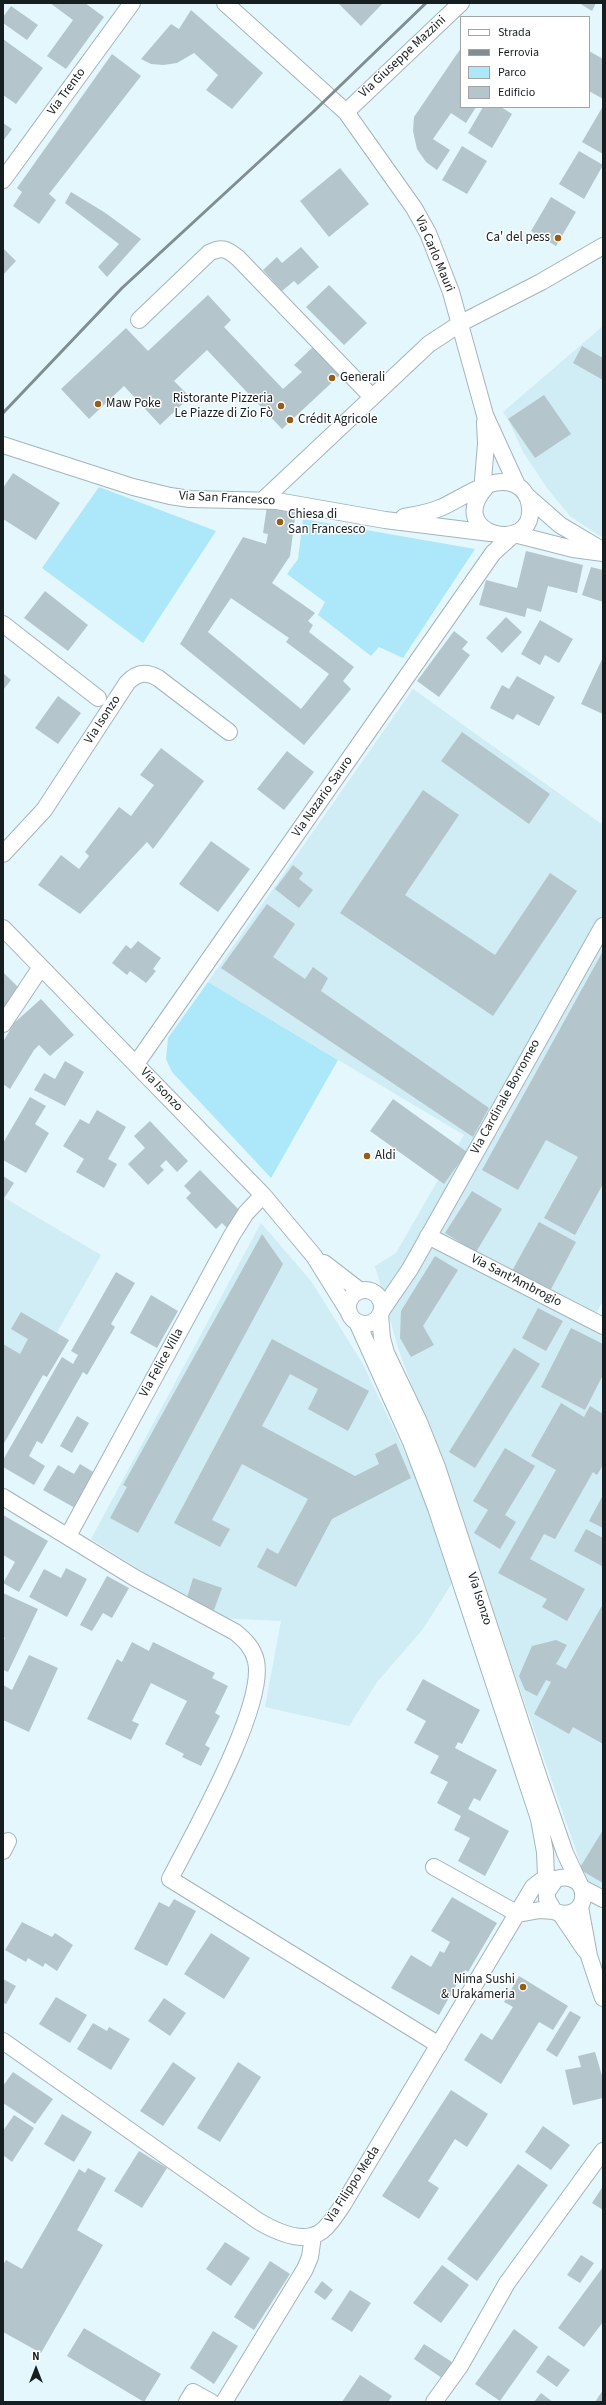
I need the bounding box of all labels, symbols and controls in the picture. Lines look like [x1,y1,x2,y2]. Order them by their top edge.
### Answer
street label: Via Giuseppe Mazzini [356,13,450,101]
legend [460,16,590,108]
text: Strada [498,24,531,41]
text: Ferrovia [498,44,539,61]
text: Parco [498,64,526,81]
street label: Via Trento [45,65,89,119]
text: Edificio [498,84,535,101]
street label: Via Carlo Mauri [411,214,457,294]
place label: Ca' del pess [486,230,550,246]
marker: Ca' del pess [553,233,563,243]
place label: Generali [340,370,385,386]
marker: Generali [327,373,337,383]
place label: Ristorante Pizzeria Le Piazze di Zio Fò [173,391,273,422]
place label: Maw Poke [106,396,161,412]
marker: Maw Poke [93,399,103,409]
marker: Ristorante Pizzeria Le Piazze di Zio Fò [276,401,286,411]
place label: Crédit Agricole [298,412,377,428]
marker: Crédit Agricole [285,415,295,425]
street label: Via San Francesco [178,489,276,509]
place label: Chiesa di San Francesco [288,507,365,538]
marker: Chiesa di San Francesco [275,517,285,527]
street label: Via Isonzo [82,693,124,747]
street label: Via Nazario Sauro [289,754,357,840]
street label: Via Cardinale Borromeo [468,1037,544,1157]
street label: Via Isonzo [136,1065,186,1115]
place label: Aldi [375,1148,396,1164]
marker: Aldi [362,1151,372,1161]
street label: Via Sant'Ambrogio [468,1251,564,1311]
street label: Via Felice Villa [137,1326,187,1400]
street label: Via Isonzo [463,1571,495,1627]
place label: Nima Sushi & Urakameria [441,1972,515,2003]
marker: Nima Sushi & Urakameria [518,1982,528,1992]
street label: Via Filippo Meda [322,2143,384,2227]
north arrow [16,2349,56,2389]
text: N [32,2349,40,2364]

